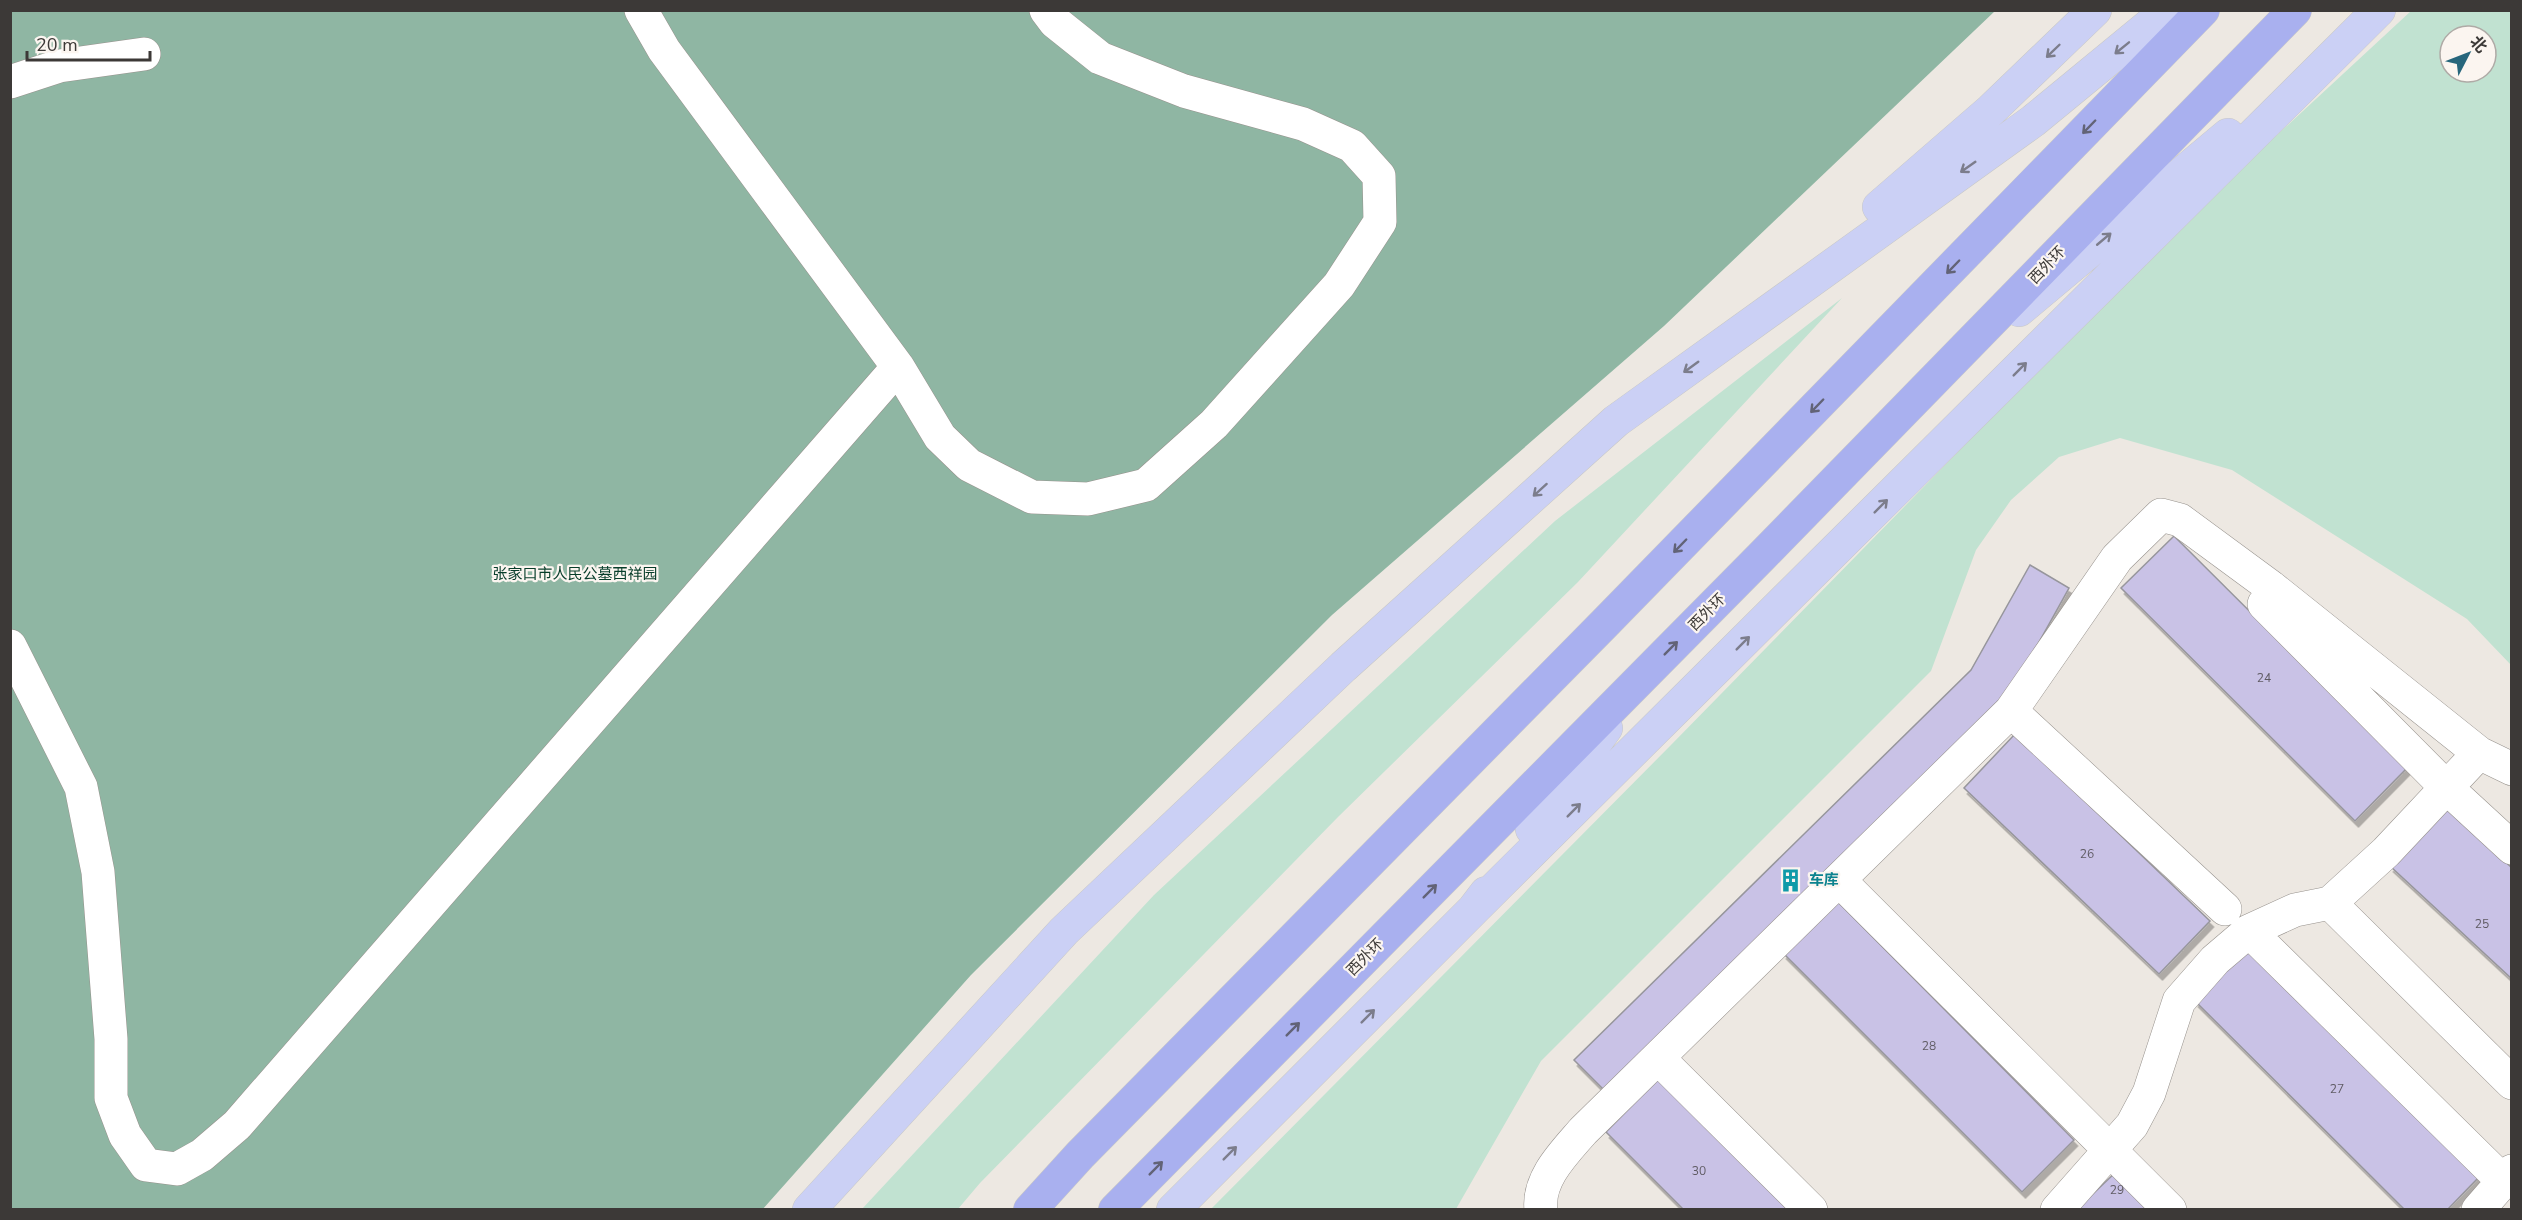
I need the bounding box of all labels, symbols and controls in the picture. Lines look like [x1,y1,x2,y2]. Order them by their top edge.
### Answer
scale bar [27,24,150,62]
north arrow [2438,24,2498,84]
text: 北 [2465,31,2492,58]
text: 20 m [36,33,78,57]
one-way arrow [2114,41,2130,54]
one-way arrow [2045,44,2060,58]
one-way arrow [2082,120,2096,135]
one-way arrow [1961,161,1977,173]
one-way arrow [2096,232,2111,246]
street label: 西外环 [2024,242,2070,288]
one-way arrow [1946,259,1960,274]
one-way arrow [1683,360,1699,373]
one-way arrow [2012,362,2027,376]
one-way arrow [1809,399,1824,414]
one-way arrow [1532,483,1547,497]
one-way arrow [1874,499,1889,514]
one-way arrow [1673,538,1688,553]
park label: 张家口市人民公墓西祥园 [492,564,658,584]
street label: 西外环 [1684,589,1730,635]
one-way arrow [1735,636,1750,651]
one-way arrow [1664,640,1678,655]
house number: 24 [2257,670,2271,686]
one-way arrow [1567,803,1582,817]
house number: 26 [2080,846,2094,862]
building icon: 车库 [1778,867,1804,893]
place label: 车库 [1809,870,1839,890]
one-way arrow [1423,883,1438,898]
house number: 25 [2475,916,2489,932]
street label: 西外环 [1342,934,1388,980]
one-way arrow [1360,1008,1375,1023]
one-way arrow [1286,1022,1301,1037]
house number: 28 [1922,1038,1936,1054]
house number: 27 [2330,1081,2344,1097]
one-way arrow [1222,1146,1237,1161]
one-way arrow [1149,1160,1163,1175]
house number: 30 [1692,1163,1706,1179]
house number: 29 [2110,1182,2124,1198]

